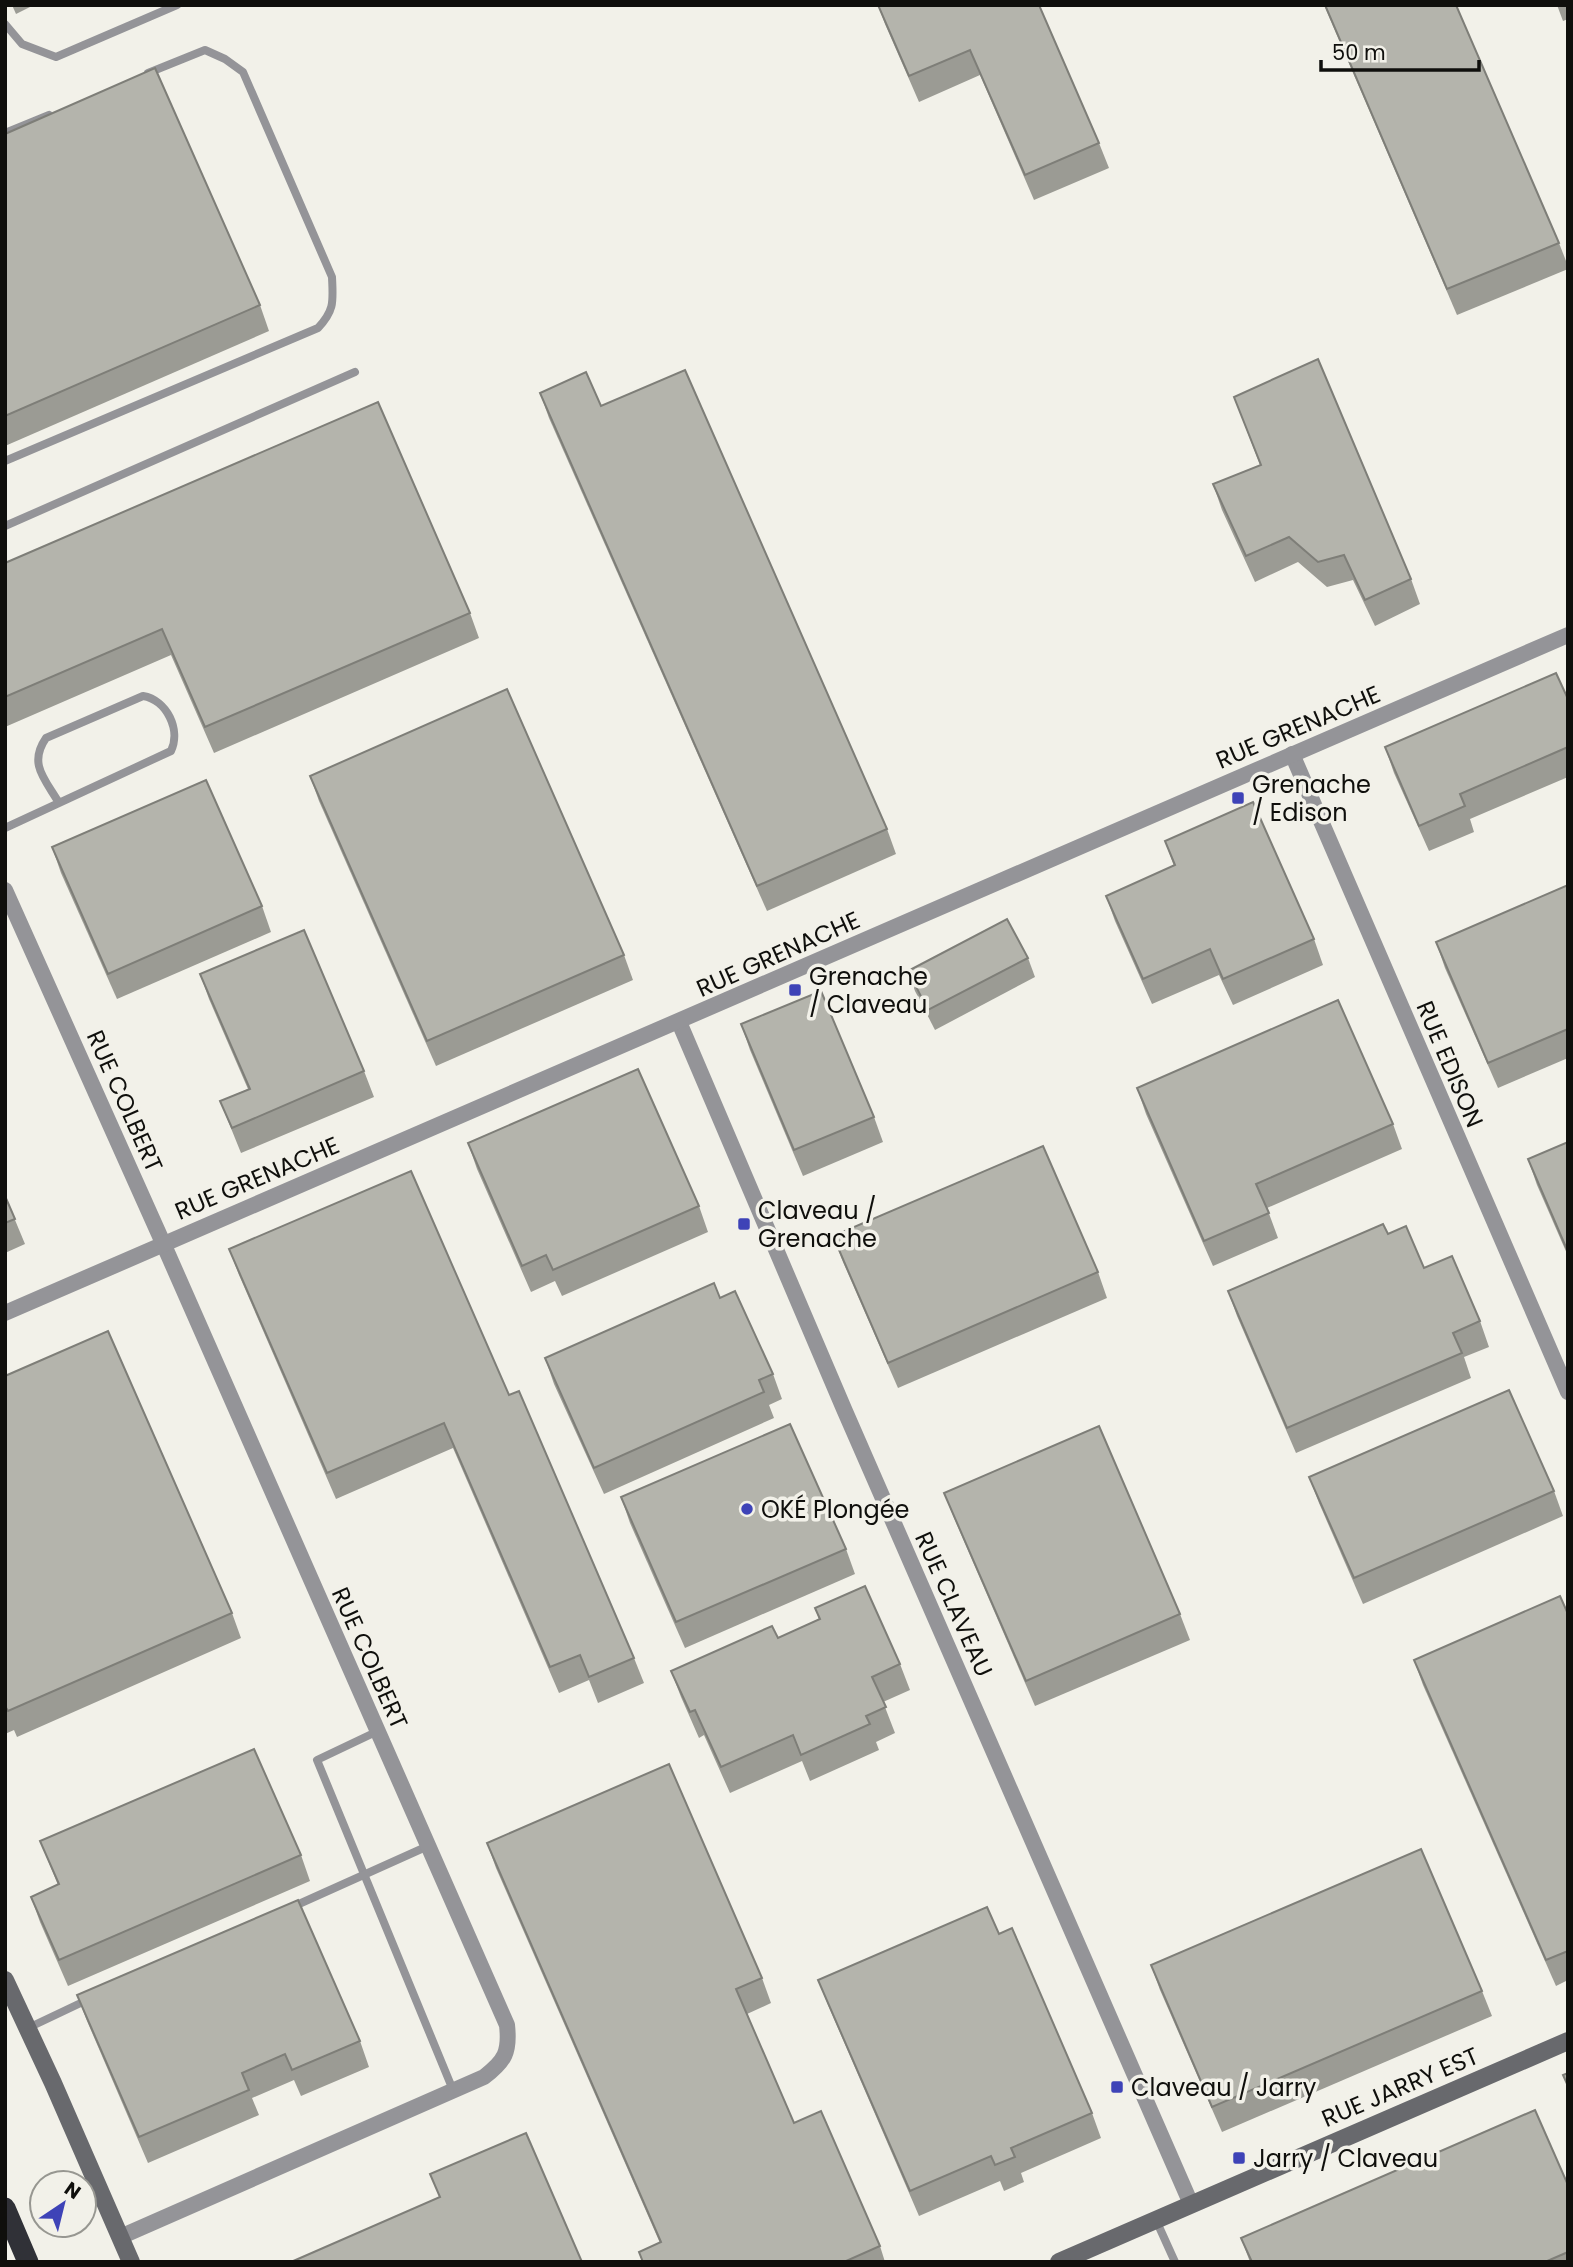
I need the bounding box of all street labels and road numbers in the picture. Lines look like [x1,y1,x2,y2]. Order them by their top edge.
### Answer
street label: RUE GRENACHE [1211,678,1385,776]
street label: RUE GRENACHE [691,903,865,1005]
street label: RUE EDISON [1409,996,1491,1132]
street label: RUE COLBERT [79,1025,171,1177]
street label: RUE GRENACHE [170,1129,344,1227]
street label: RUE CLAVEAU [907,1526,1001,1682]
street label: RUE COLBERT [324,1582,416,1734]
street label: RUE JARRY EST [1317,2039,1484,2135]

